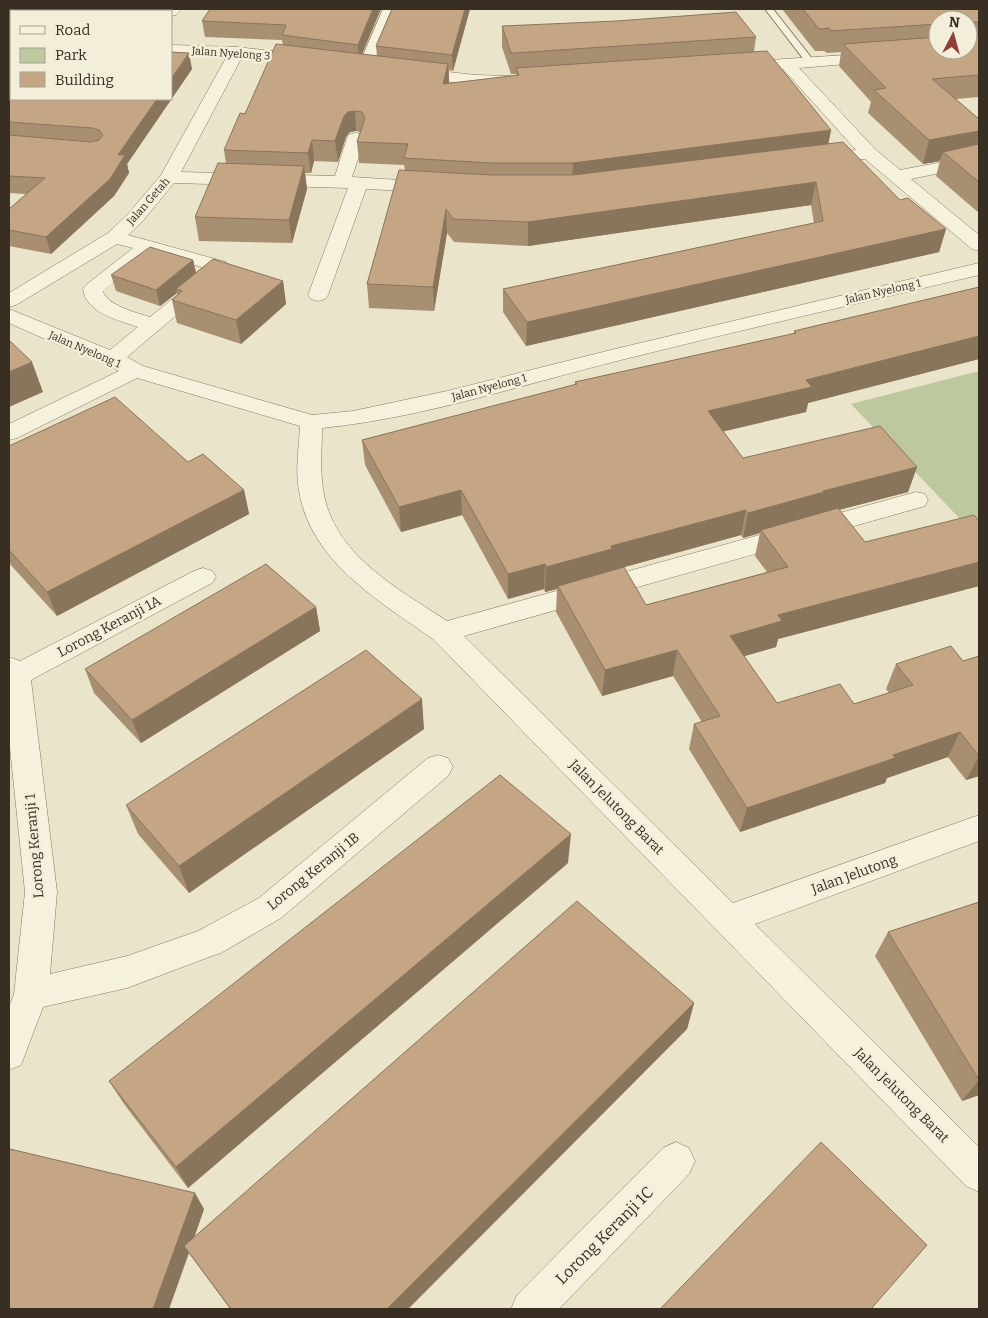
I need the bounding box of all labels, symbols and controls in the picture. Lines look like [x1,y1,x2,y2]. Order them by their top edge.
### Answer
legend [10,10,172,100]
north arrow [928,10,978,60]
text: N [948,14,961,32]
text: Road [55,21,90,39]
street label: Jalan Nyelong 3 [190,44,271,63]
text: Park [55,46,87,64]
text: Building [55,71,114,89]
street label: Jalan Getah [124,175,173,228]
street label: Jalan Nyelong 1 [843,276,923,307]
street label: Jalan Nyelong 1 [46,328,123,371]
street label: Jalan Nyelong 1 [449,371,528,404]
street label: Lorong Keranji 1A [55,592,164,661]
street label: Jalan Jelutong Barat [565,756,668,858]
street label: Lorong Keranji 1 [21,793,48,899]
street label: Lorong Keranji 1B [264,829,363,914]
street label: Jalan Jelutong [808,851,899,898]
street label: Jalan Jelutong Barat [850,1044,953,1146]
street label: Lorong Keranji 1C [552,1183,657,1288]

